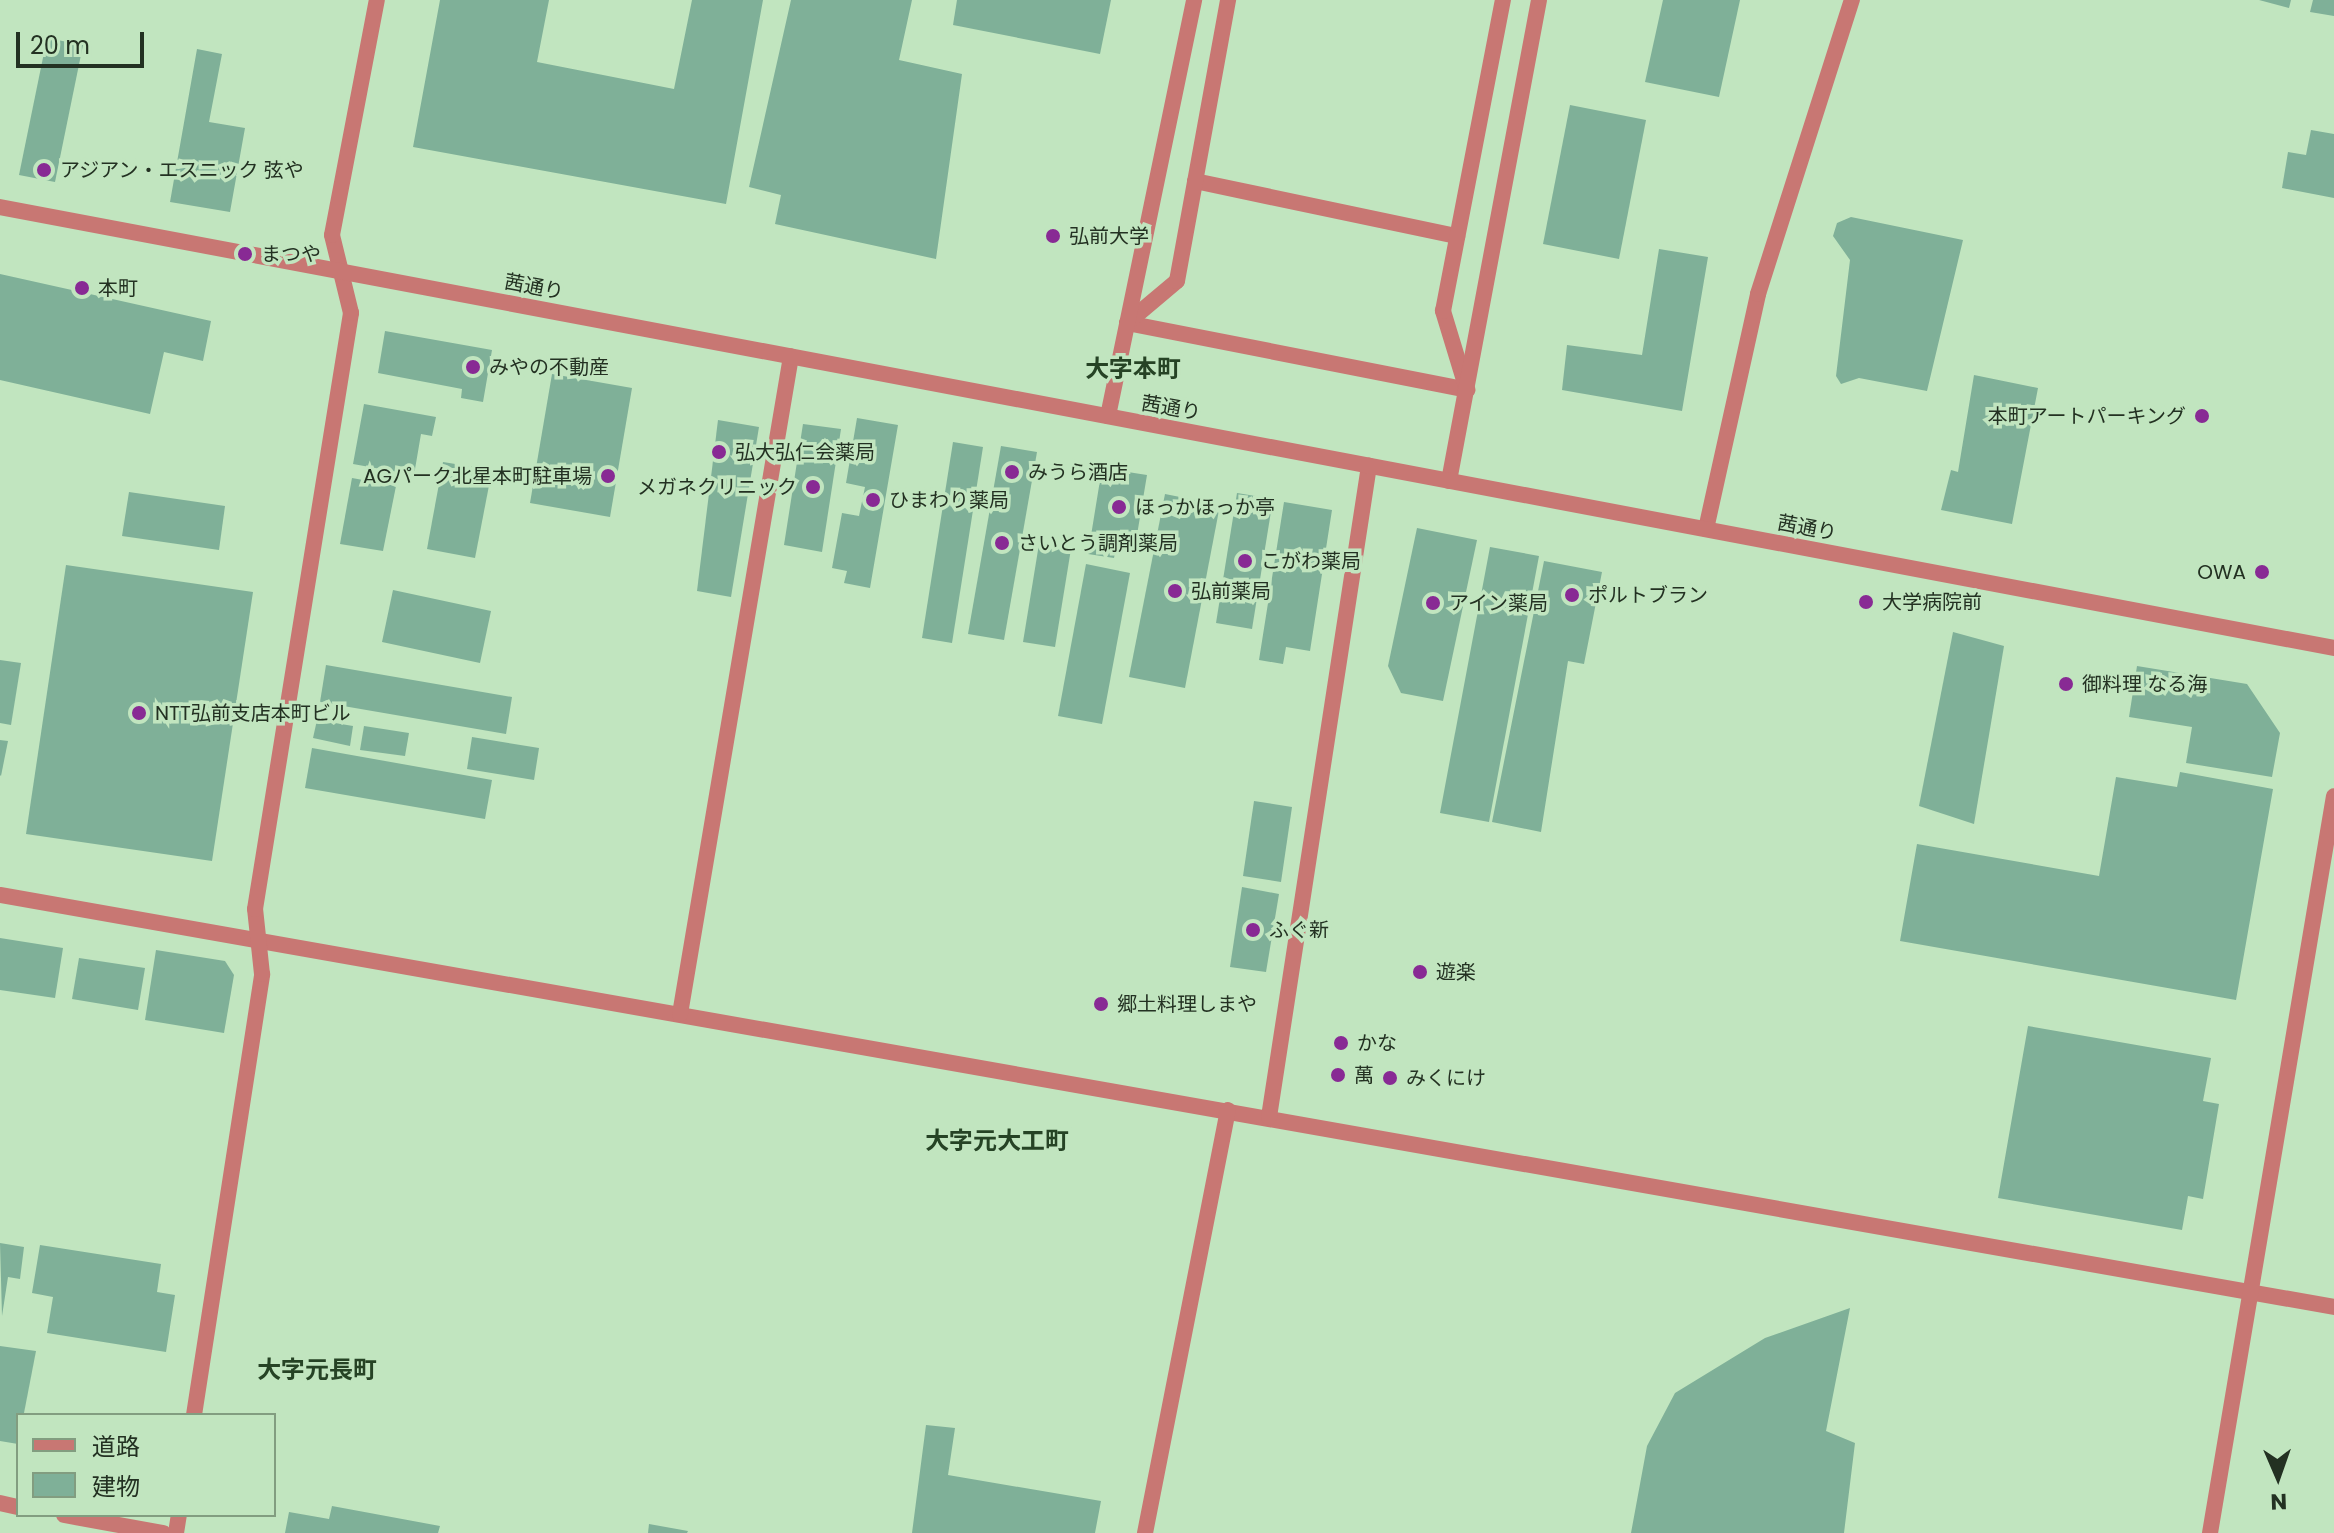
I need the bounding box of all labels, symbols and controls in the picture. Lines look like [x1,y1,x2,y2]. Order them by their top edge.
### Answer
scale bar [20,16,148,66]
text: 20 m [30,29,90,62]
place label: アジアン・エスニック 弦や [60,158,305,182]
marker: アジアン・エスニック 弦や [35,161,53,179]
place label: 弘前大学 [1069,224,1149,248]
marker: 弘前大学 [1044,227,1062,245]
place label: まつや [261,242,321,266]
marker: まつや [236,245,254,263]
street label: 茜通り [502,269,566,305]
place label: 本町 [98,276,138,300]
marker: 本町 [73,279,91,297]
place label: みやの不動産 [489,355,609,379]
district label: 大字本町 [1085,355,1181,383]
marker: みやの不動産 [464,358,482,376]
street label: 茜通り [1139,391,1203,425]
place label: 本町アートパーキング [1987,404,2186,428]
marker: 本町アートパーキング [2193,407,2211,425]
place label: 弘大弘仁会薬局 [735,440,875,464]
marker: 弘大弘仁会薬局 [710,443,728,461]
place label: みうら酒店 [1028,460,1128,484]
marker: みうら酒店 [1003,463,1021,481]
place label: AGパーク北星本町駐車場 [363,464,592,488]
marker: AGパーク北星本町駐車場 [599,467,617,485]
place label: メガネクリニック [637,475,797,499]
marker: メガネクリニック [804,478,822,496]
place label: ひまわり薬局 [889,488,1009,512]
marker: ひまわり薬局 [864,491,882,509]
place label: ほっかほっか亭 [1135,495,1275,519]
marker: ほっかほっか亭 [1110,498,1128,516]
street label: 茜通り [1775,510,1839,546]
place label: さいとう調剤薬局 [1018,531,1178,555]
marker: さいとう調剤薬局 [993,534,1011,552]
place label: こがわ薬局 [1261,549,1361,573]
marker: こがわ薬局 [1236,552,1254,570]
place label: OWA [2197,560,2246,584]
marker: OWA [2253,563,2271,581]
place label: 弘前薬局 [1191,579,1271,603]
marker: 弘前薬局 [1166,582,1184,600]
place label: ポルトブラン [1588,583,1708,607]
marker: ポルトブラン [1563,586,1581,604]
place label: 大学病院前 [1882,590,1982,614]
place label: アイン薬局 [1449,591,1549,615]
marker: 大学病院前 [1857,593,1875,611]
marker: アイン薬局 [1424,594,1442,612]
place label: 御料理 なる海 [2082,672,2207,696]
marker: 御料理 なる海 [2057,675,2075,693]
place label: NTT弘前支店本町ビル [155,701,351,725]
marker: NTT弘前支店本町ビル [130,704,148,722]
place label: ふぐ新 [1269,918,1329,942]
marker: ふぐ新 [1244,921,1262,939]
place label: 遊楽 [1436,960,1476,984]
marker: 遊楽 [1411,963,1429,981]
place label: 郷土料理しまや [1117,992,1257,1016]
marker: 郷土料理しまや [1092,995,1110,1013]
place label: かな [1357,1031,1397,1055]
marker: かな [1332,1034,1350,1052]
place label: 萬 [1354,1063,1374,1087]
marker: 萬 [1329,1066,1347,1084]
place label: みくにけ [1406,1066,1486,1090]
marker: みくにけ [1381,1069,1399,1087]
district label: 大字元大工町 [925,1127,1069,1155]
district label: 大字元長町 [257,1356,377,1384]
legend [16,1413,276,1517]
text: 道路 [92,1430,140,1463]
north arrow [2238,1437,2318,1517]
text: 建物 [92,1470,140,1503]
text: N [2270,1486,2288,1517]

